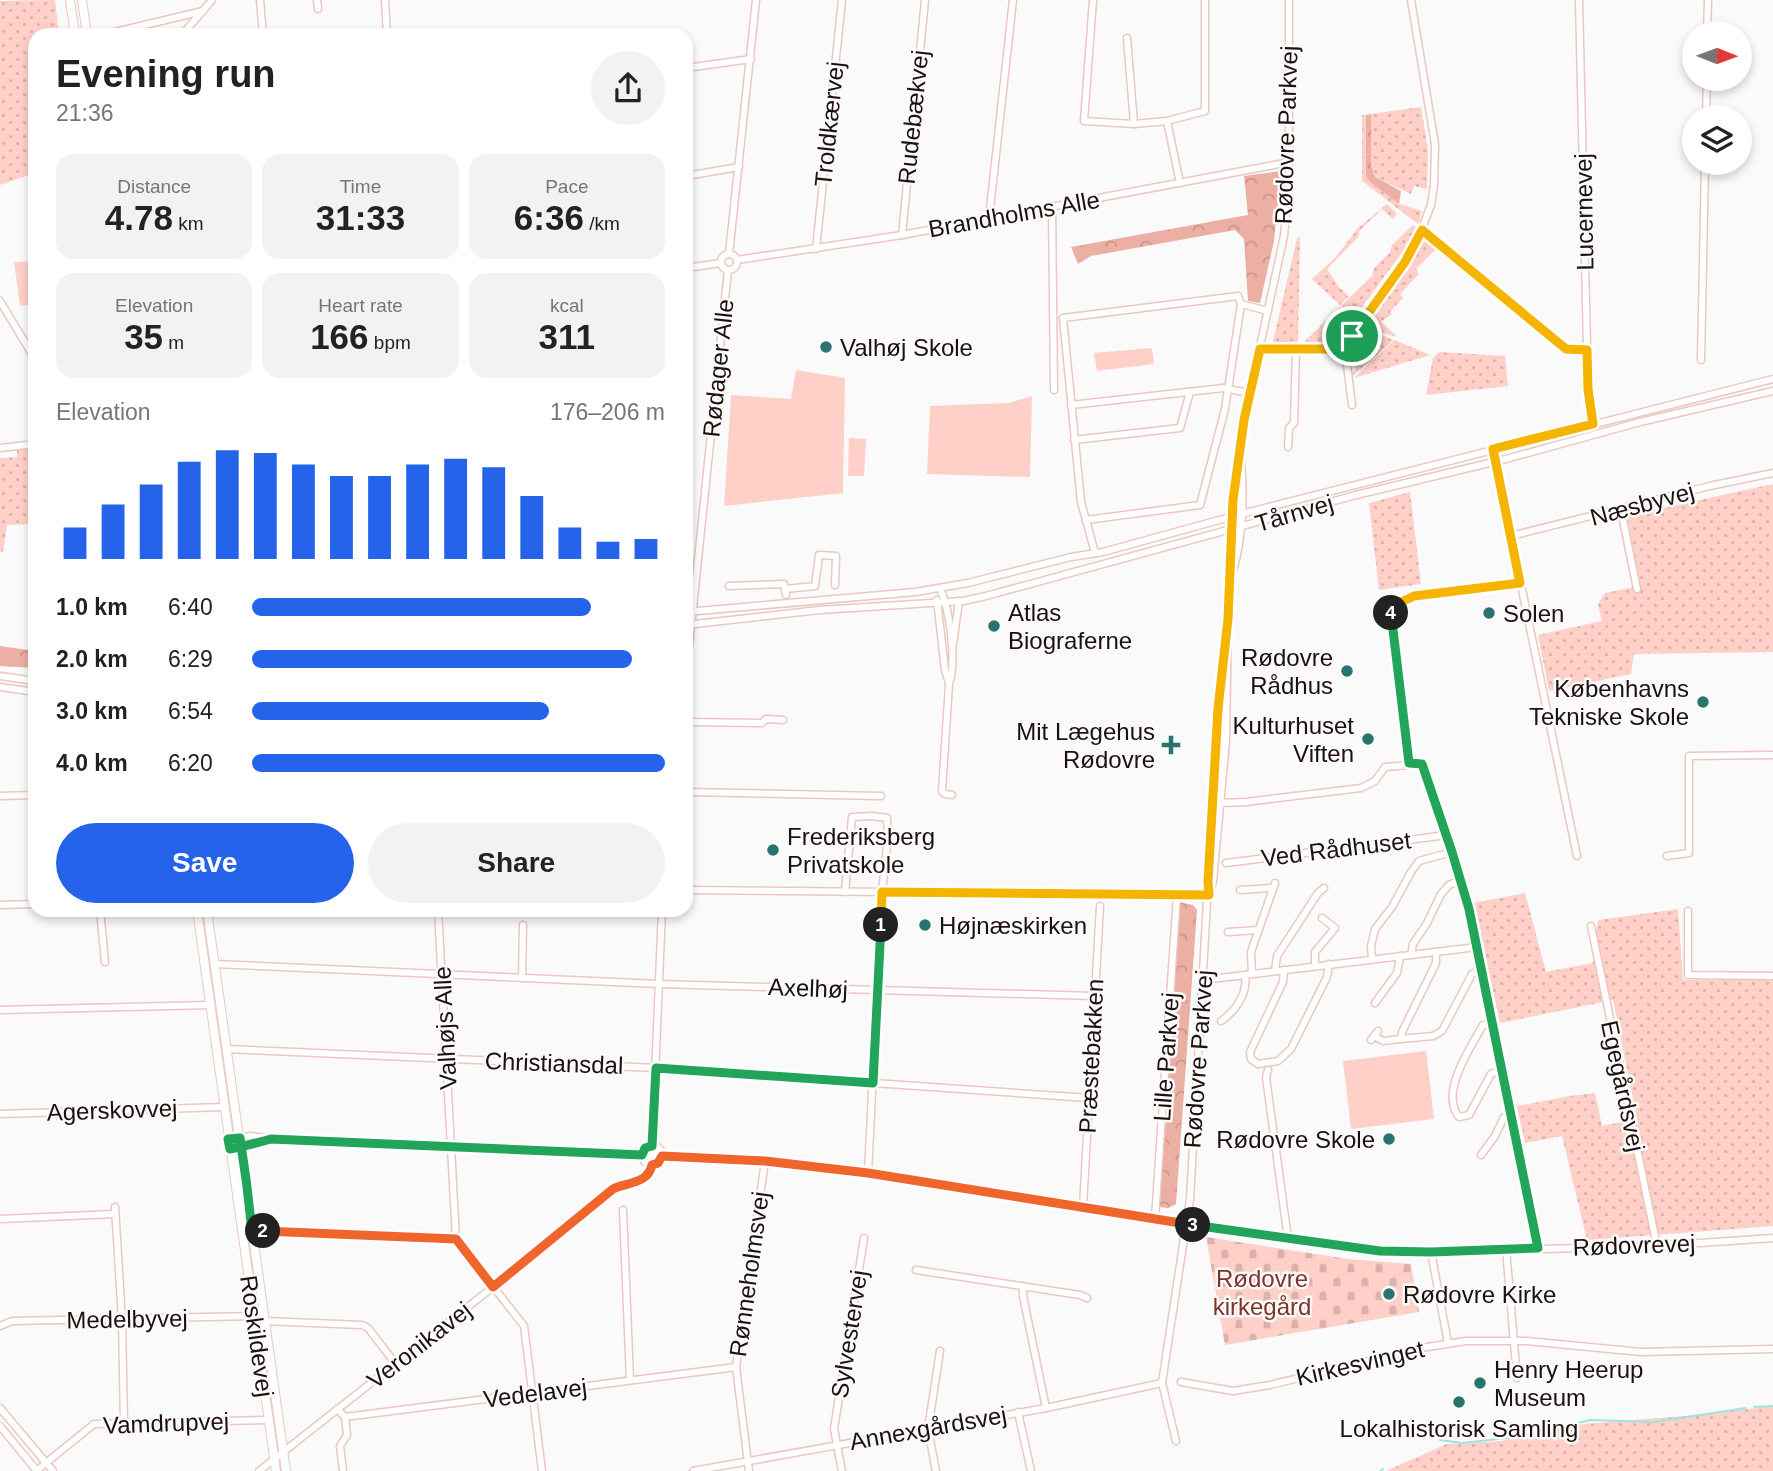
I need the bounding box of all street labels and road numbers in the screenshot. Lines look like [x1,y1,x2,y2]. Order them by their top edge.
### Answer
street label: Rødovre Parkvej [1269,45,1303,225]
street label: Rudebækvej [893,49,933,185]
street label: Troldkærvej [809,60,849,188]
street label: Lucernevej [1569,153,1599,271]
street label: Brandholms Alle [926,186,1102,242]
street label: Rødager Alle [697,298,739,438]
street label: Næsbyvej [1587,477,1697,531]
street label: Tårnvej [1252,489,1336,537]
street label: Ved Rådhuset [1260,826,1413,872]
street label: Valhøjs Alle [428,966,462,1090]
street label: Rødovre Parkvej [1178,969,1218,1149]
street label: Axelhøj [768,973,848,1003]
street label: Præstebakken [1073,978,1109,1134]
street label: Lille Parkvej [1148,992,1184,1122]
street label: Egegårdsvej [1596,1018,1650,1154]
street label: Christiansdal [484,1047,624,1079]
street label: Agerskovvej [46,1094,178,1126]
street label: Rønneholmsvej [724,1190,774,1358]
street label: Rødovrevej [1572,1229,1696,1261]
street label: Sylvestervej [826,1268,872,1400]
street label: Roskildevej [235,1273,279,1399]
street label: Veronikavej [362,1296,476,1394]
street label: Medelbyvej [66,1304,188,1334]
street label: Kirkesvinget [1293,1335,1427,1391]
street label: Vedelavej [482,1373,588,1413]
street label: Annexgårdsvej [847,1401,1009,1455]
street label: Vamdrupvej [102,1407,230,1439]

